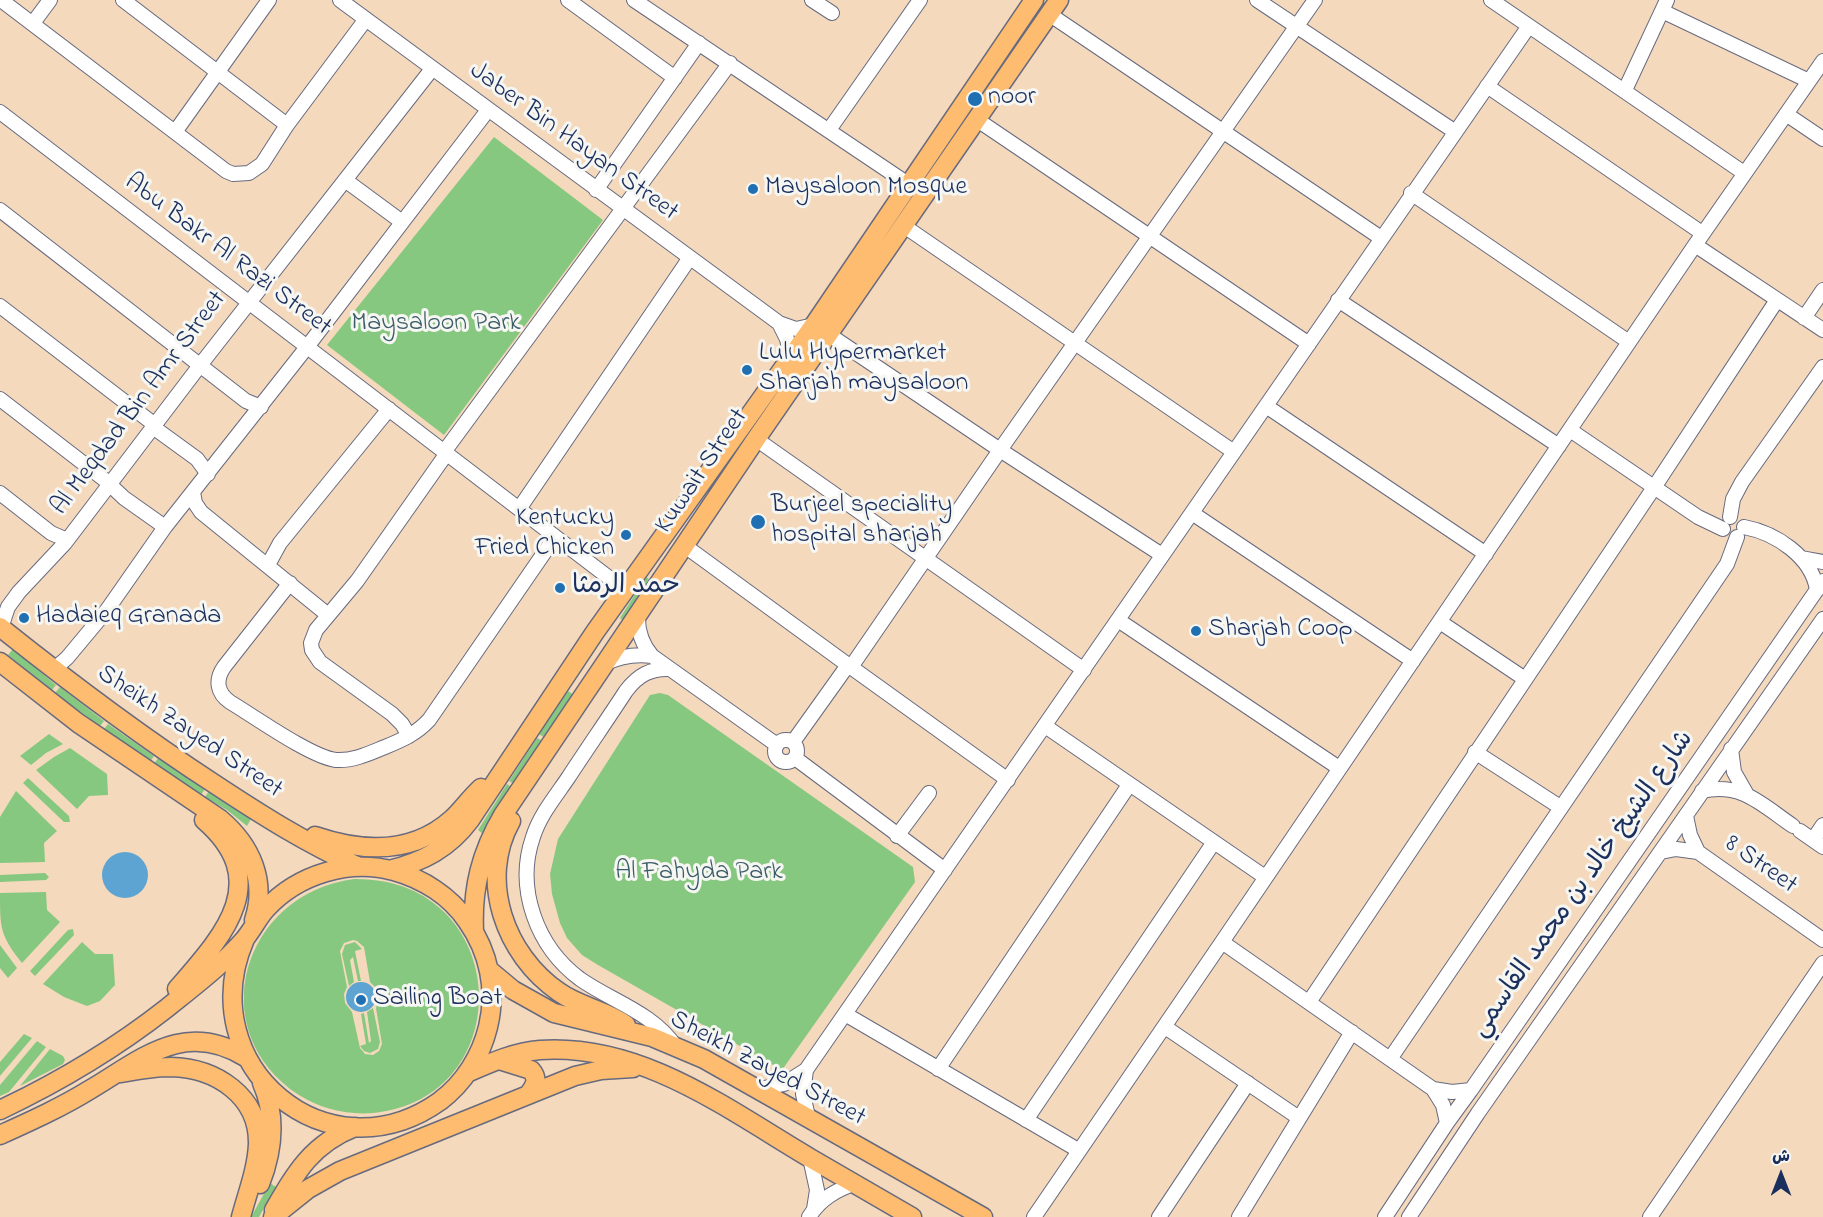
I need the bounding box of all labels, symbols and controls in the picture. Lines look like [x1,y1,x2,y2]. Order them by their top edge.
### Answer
street label: Jaber Bin Hayan Street [462,57,684,229]
place label: noor [988,83,1036,115]
marker: noor [966,90,984,108]
street label: Abu Bakr Al Razi Street [117,168,337,344]
place label: Maysaloon Mosque [765,173,967,205]
marker: Maysaloon Mosque [746,182,760,196]
street label: Al Meqdad Bin Amr Street [45,286,235,522]
park label: Maysaloon Park [351,309,521,341]
place label: Lulu Hypermarket Sharjah maysaloon [759,339,968,400]
marker: Lulu Hypermarket Sharjah maysaloon [740,363,754,377]
street label: Kuwait Street [650,404,756,540]
place label: Burjeel speciality hospital sharjah [771,491,952,552]
place label: Kentucky Fried Chicken [475,504,614,566]
marker: Burjeel speciality hospital sharjah [749,513,767,531]
marker: Kentucky Fried Chicken [619,528,633,542]
place label: حمد الرمثا [572,572,680,604]
marker: حمد الرمثا [553,581,567,595]
place label: Hadaieq Granada [36,602,221,634]
marker: Hadaieq Granada [17,611,31,625]
place label: Sharjah Coop [1208,615,1353,647]
marker: Sharjah Coop [1189,624,1203,638]
street label: Sheikh Zayed Street [90,659,288,807]
street label: شارع الشيخ خالد بن محمد القاسمي [1466,726,1702,1044]
street label: 8 Street [1718,830,1802,902]
park label: Al Fahyda Park [615,858,783,890]
place label: Sailing Boat [373,984,502,1016]
marker: Sailing Boat [354,993,368,1007]
street label: Sheikh Zayed Street [664,1005,870,1135]
north arrow [1751,1145,1811,1205]
text: ش [1772,1145,1790,1169]

